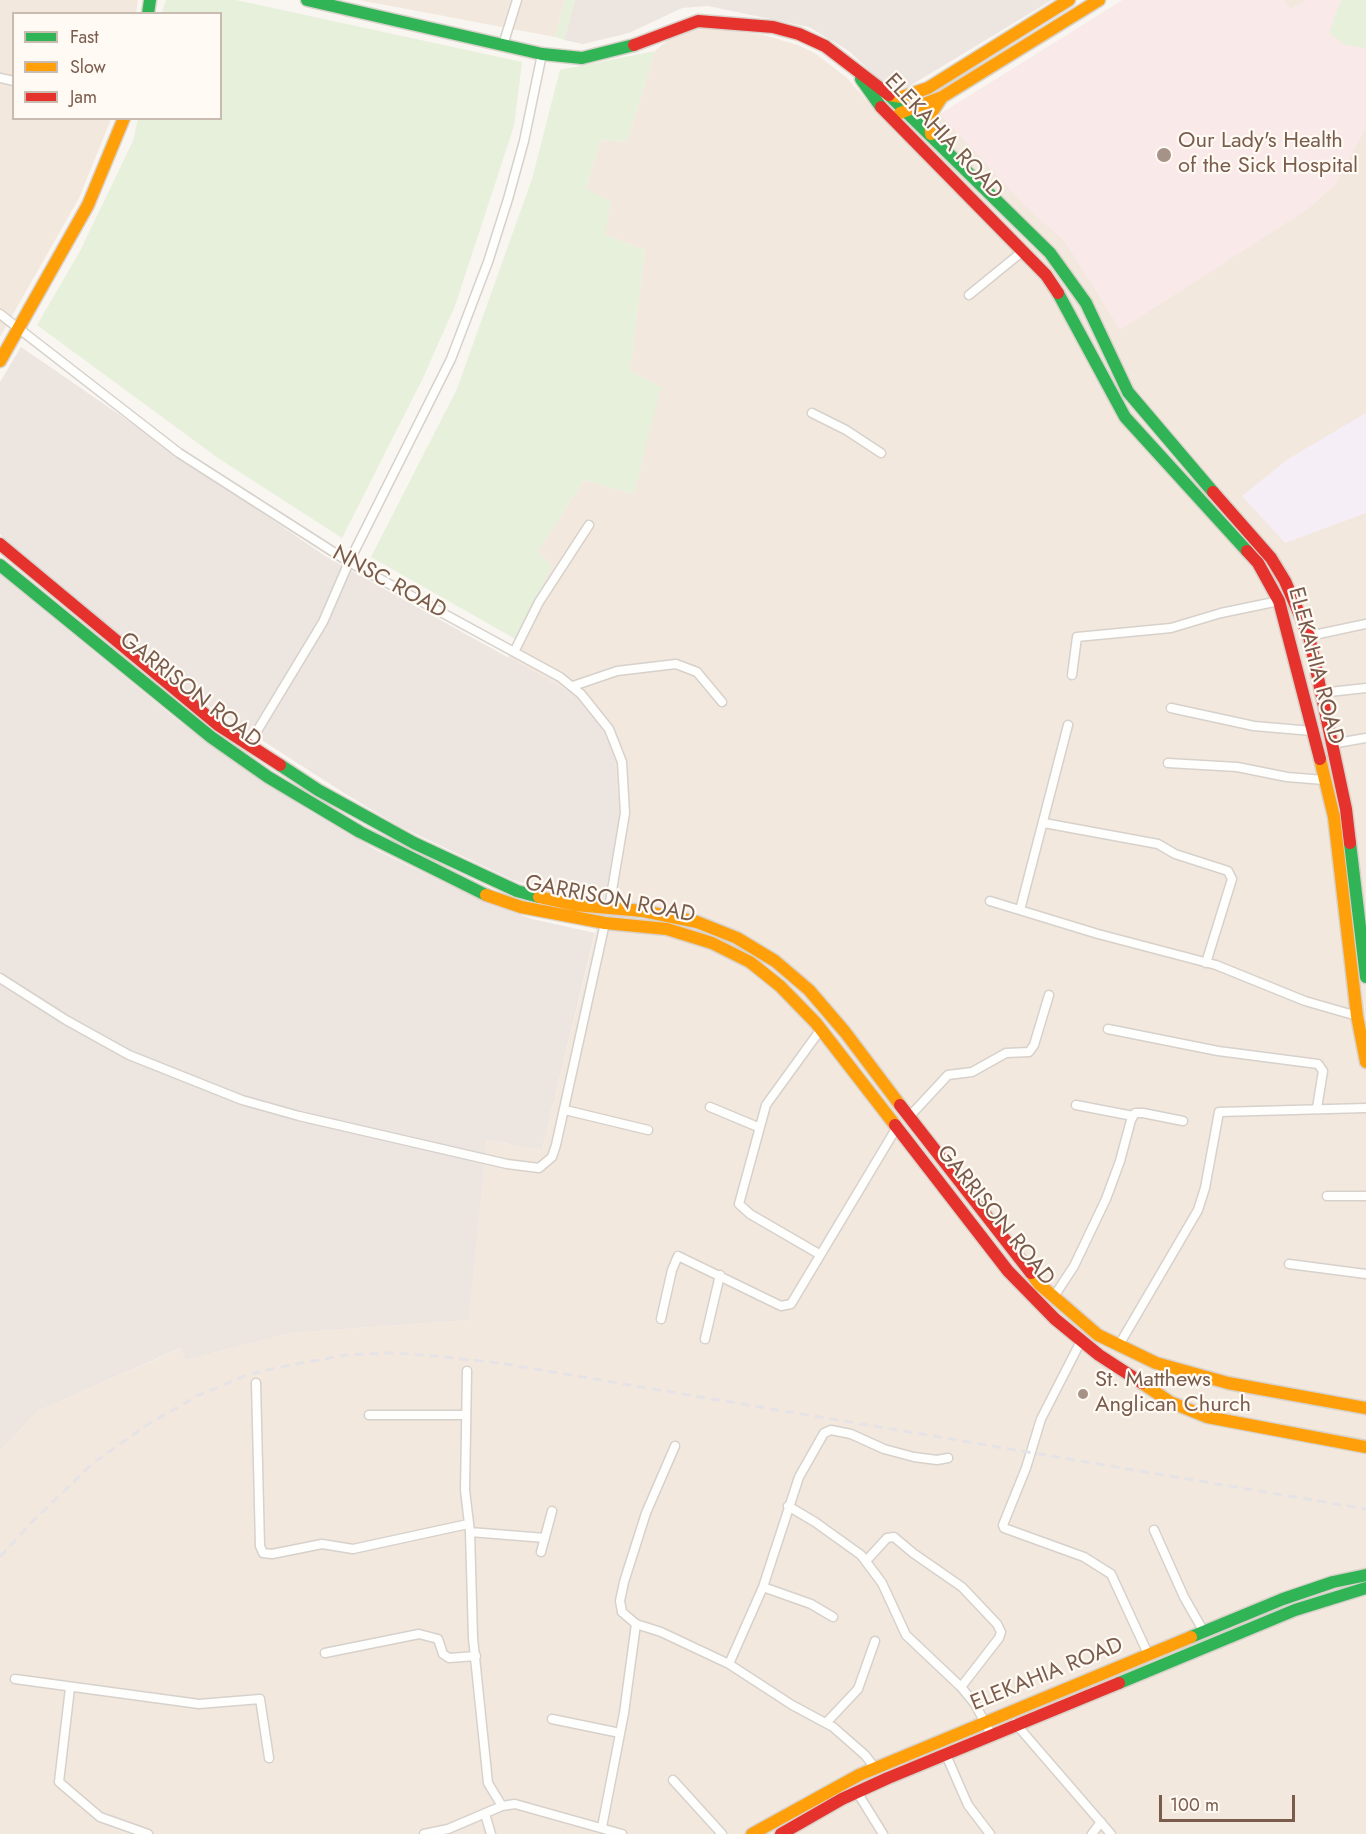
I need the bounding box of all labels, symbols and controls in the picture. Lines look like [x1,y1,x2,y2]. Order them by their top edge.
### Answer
legend [12,12,222,120]
text: Fast [70,24,99,50]
text: Slow [70,54,106,80]
street label: ELEKAHIA ROAD [878,69,1008,205]
text: Jam [70,84,97,110]
place label: Our Lady's Health of the Sick Hospital [1178,129,1358,180]
marker: Our Lady's Health of the Sick Hospital [1155,146,1173,164]
street label: NNSC ROAD [327,541,451,625]
street label: ELEKAHIA ROAD [1281,584,1349,748]
street label: GARRISON ROAD [114,627,266,755]
street label: GARRISON ROAD [523,871,697,929]
street label: GARRISON ROAD [930,1141,1060,1291]
place label: St. Matthews Anglican Church [1095,1368,1251,1420]
marker: St. Matthews Anglican Church [1076,1387,1090,1401]
street label: ELEKAHIA ROAD [967,1632,1127,1718]
scale bar [1162,1783,1298,1821]
text: 100 m [1170,1792,1219,1818]

